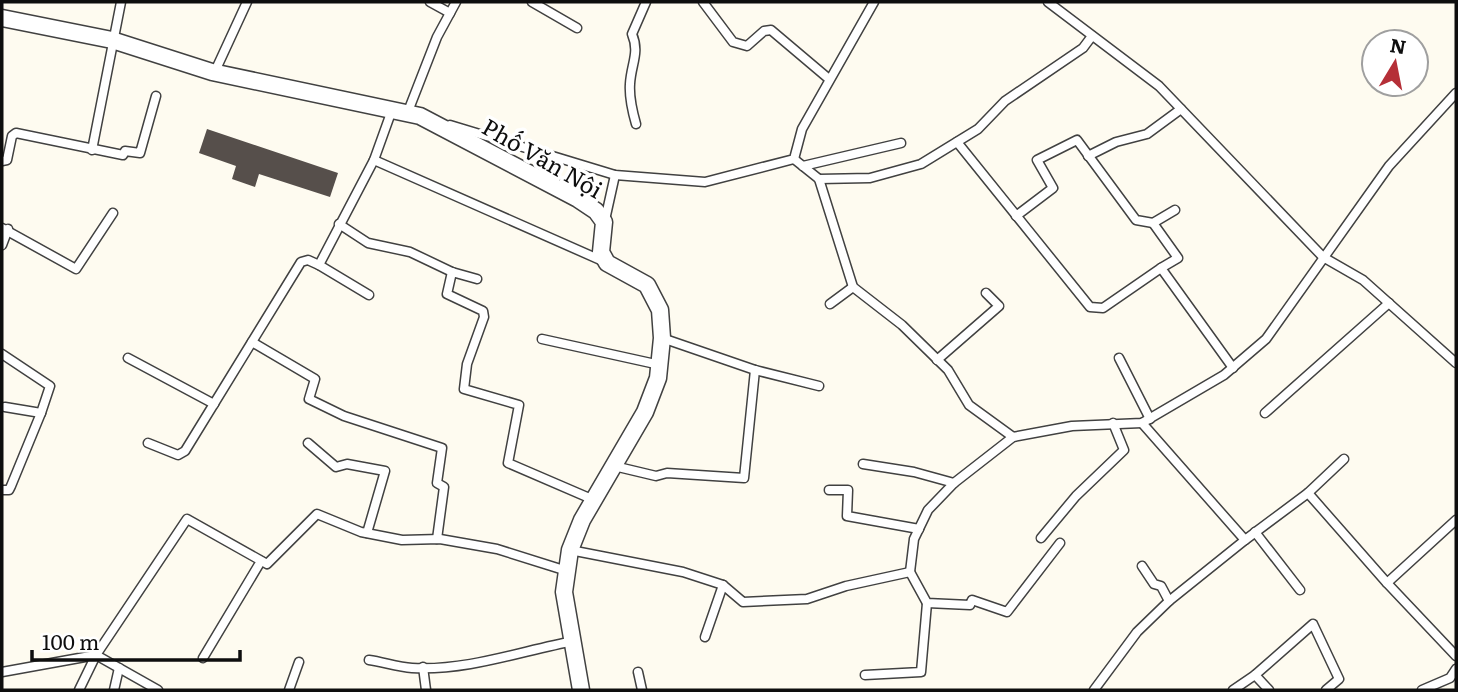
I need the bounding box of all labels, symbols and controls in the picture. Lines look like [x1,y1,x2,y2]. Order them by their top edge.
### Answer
north arrow [1360,28,1430,98]
text: N [1388,30,1408,60]
street label: Phố Văn Nội [476,109,610,205]
scale bar [32,618,240,662]
text: 100 m [42,625,99,656]

